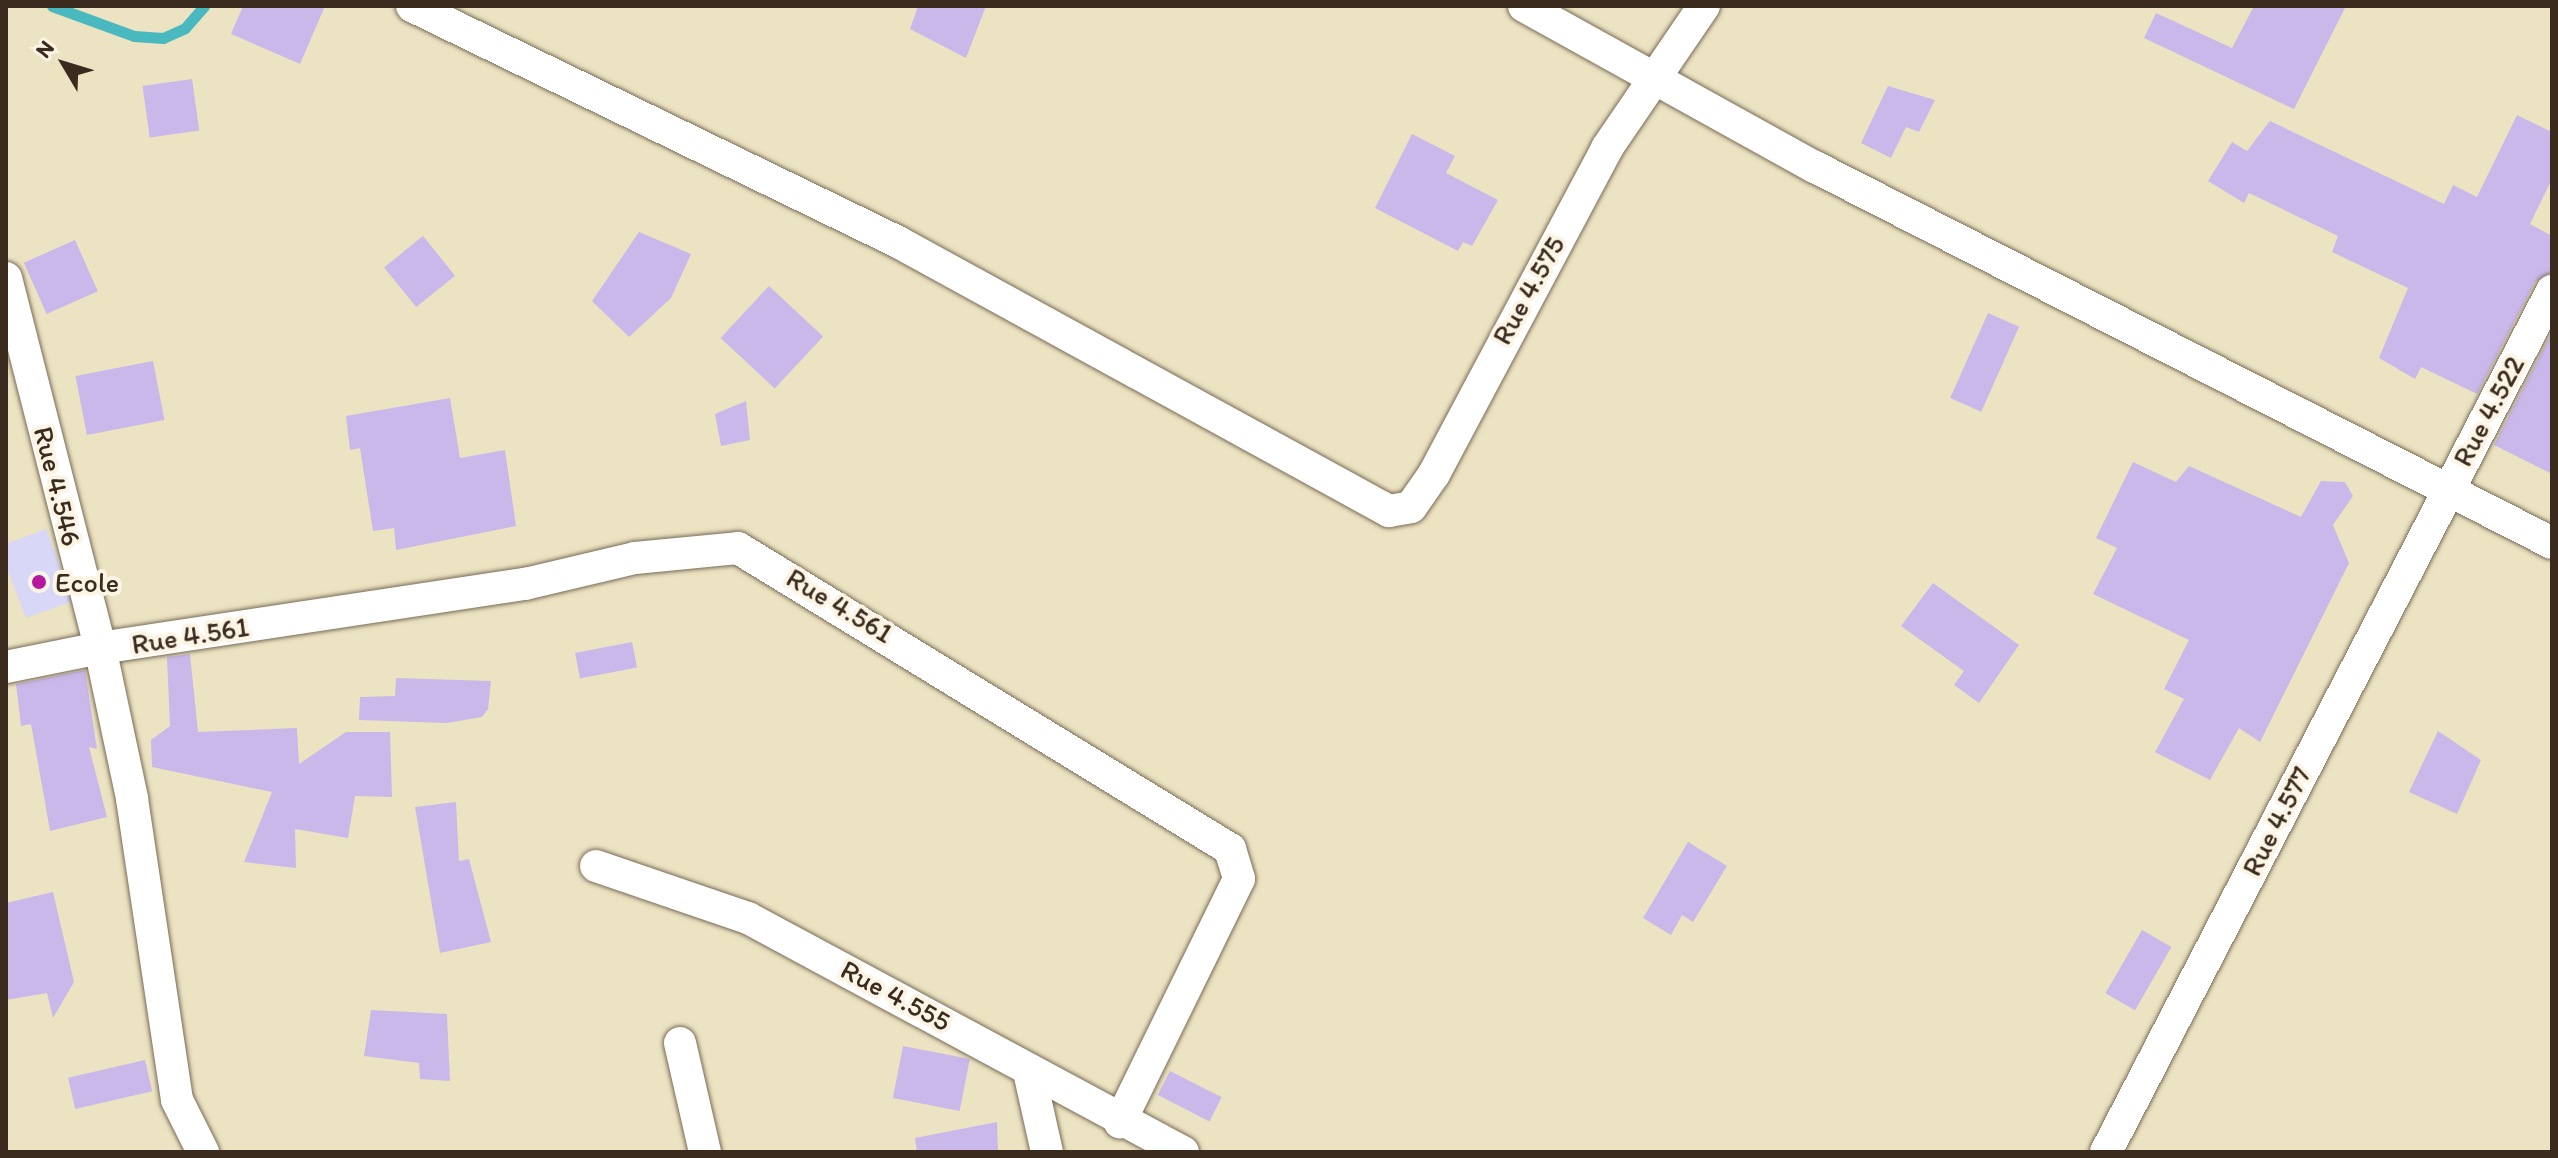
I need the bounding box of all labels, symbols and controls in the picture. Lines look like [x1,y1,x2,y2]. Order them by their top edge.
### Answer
north arrow [24,24,104,104]
text: N [29,35,60,63]
street label: Rue 4.575 [1484,230,1572,350]
street label: Rue 4.522 [2445,350,2531,472]
street label: Rue 4.546 [27,423,89,549]
street label: Rue 4.561 [781,560,899,650]
place label: Ecole [55,565,119,599]
marker: Ecole [30,573,48,591]
street label: Rue 4.561 [129,609,251,661]
street label: Rue 4.577 [2234,761,2318,881]
street label: Rue 4.555 [835,952,957,1038]

